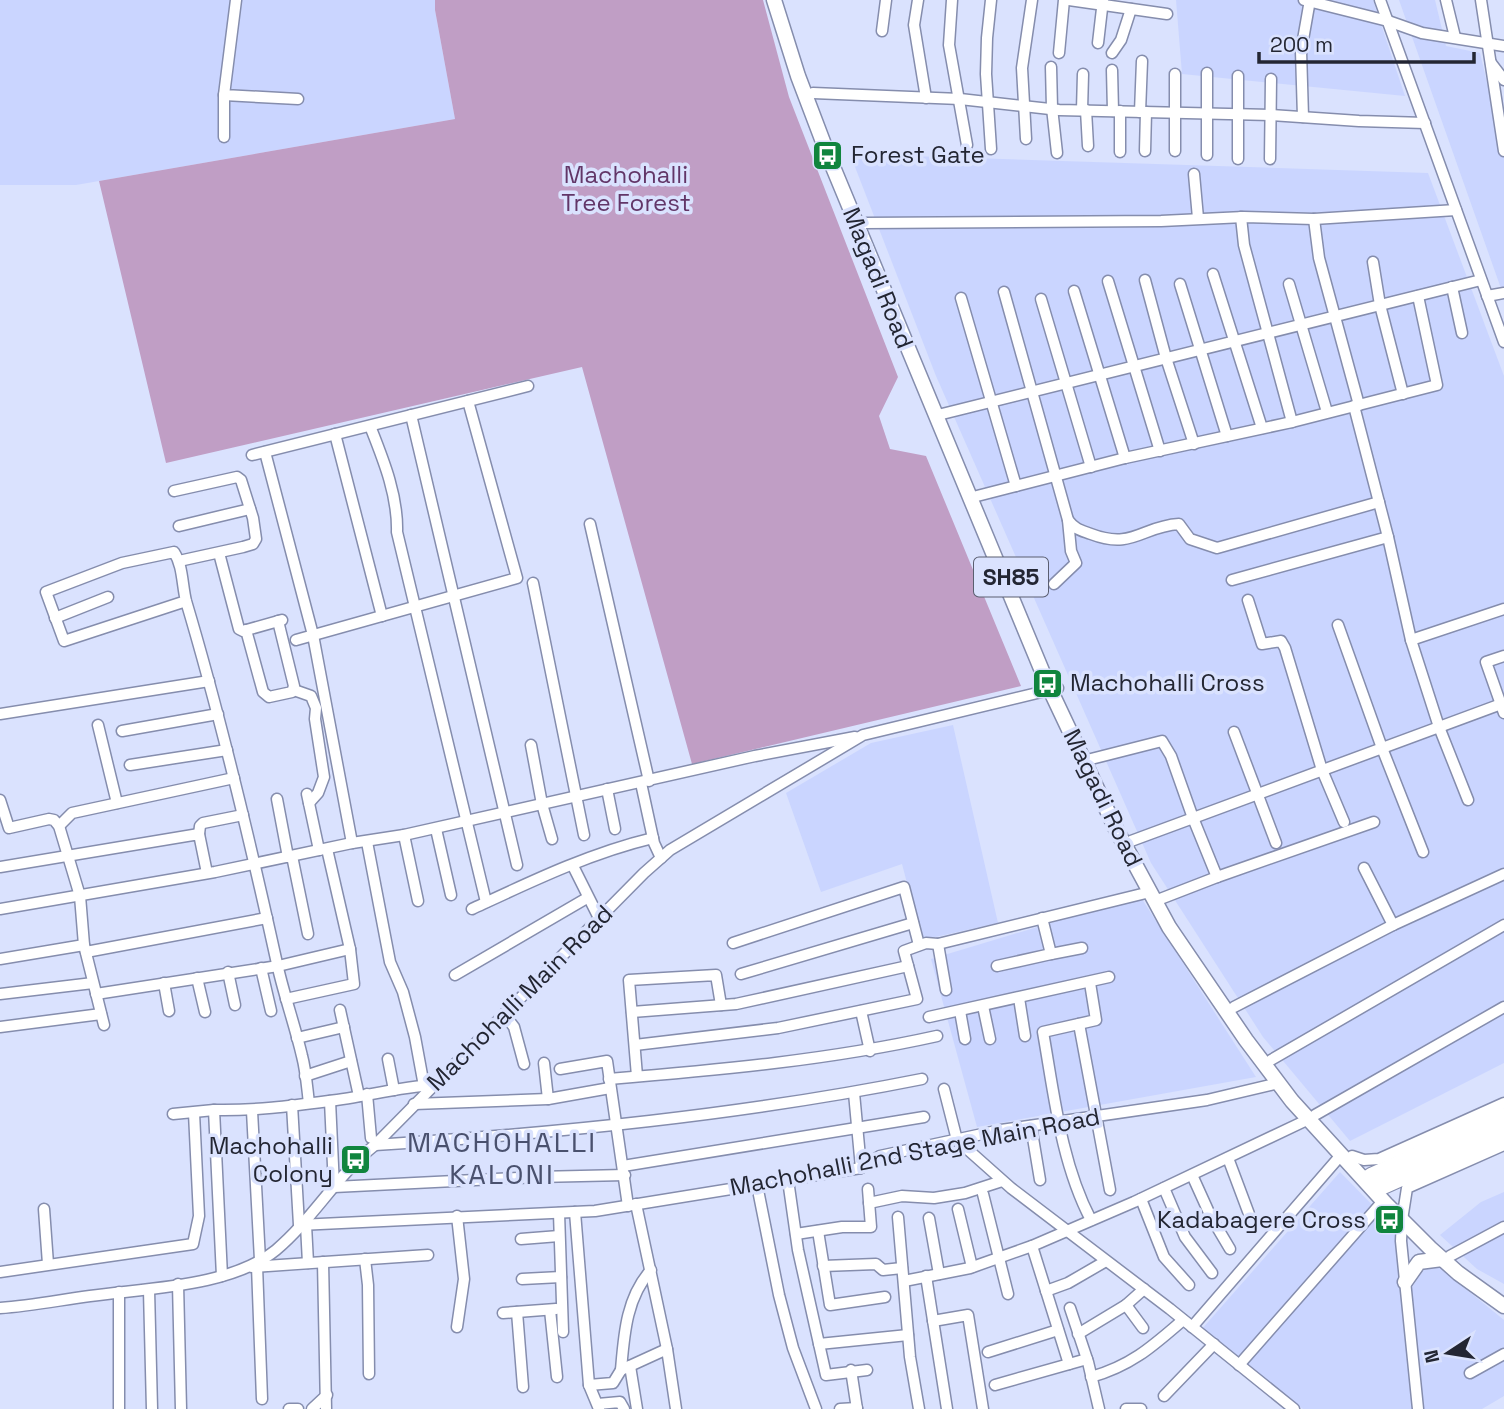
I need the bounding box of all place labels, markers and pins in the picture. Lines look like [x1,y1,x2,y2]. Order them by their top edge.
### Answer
bus stop icon: Forest Gate [811,138,845,172]
place label: Forest Gate [851,139,985,170]
bus stop icon: Machohalli Cross [1030,666,1064,700]
place label: Machohalli Cross [1070,667,1265,698]
place label: Machohalli Colony [209,1130,333,1189]
bus stop icon: Machohalli Colony [339,1143,373,1177]
bus stop icon: Kadabagere Cross [1372,1203,1406,1237]
place label: Kadabagere Cross [1157,1204,1366,1235]

